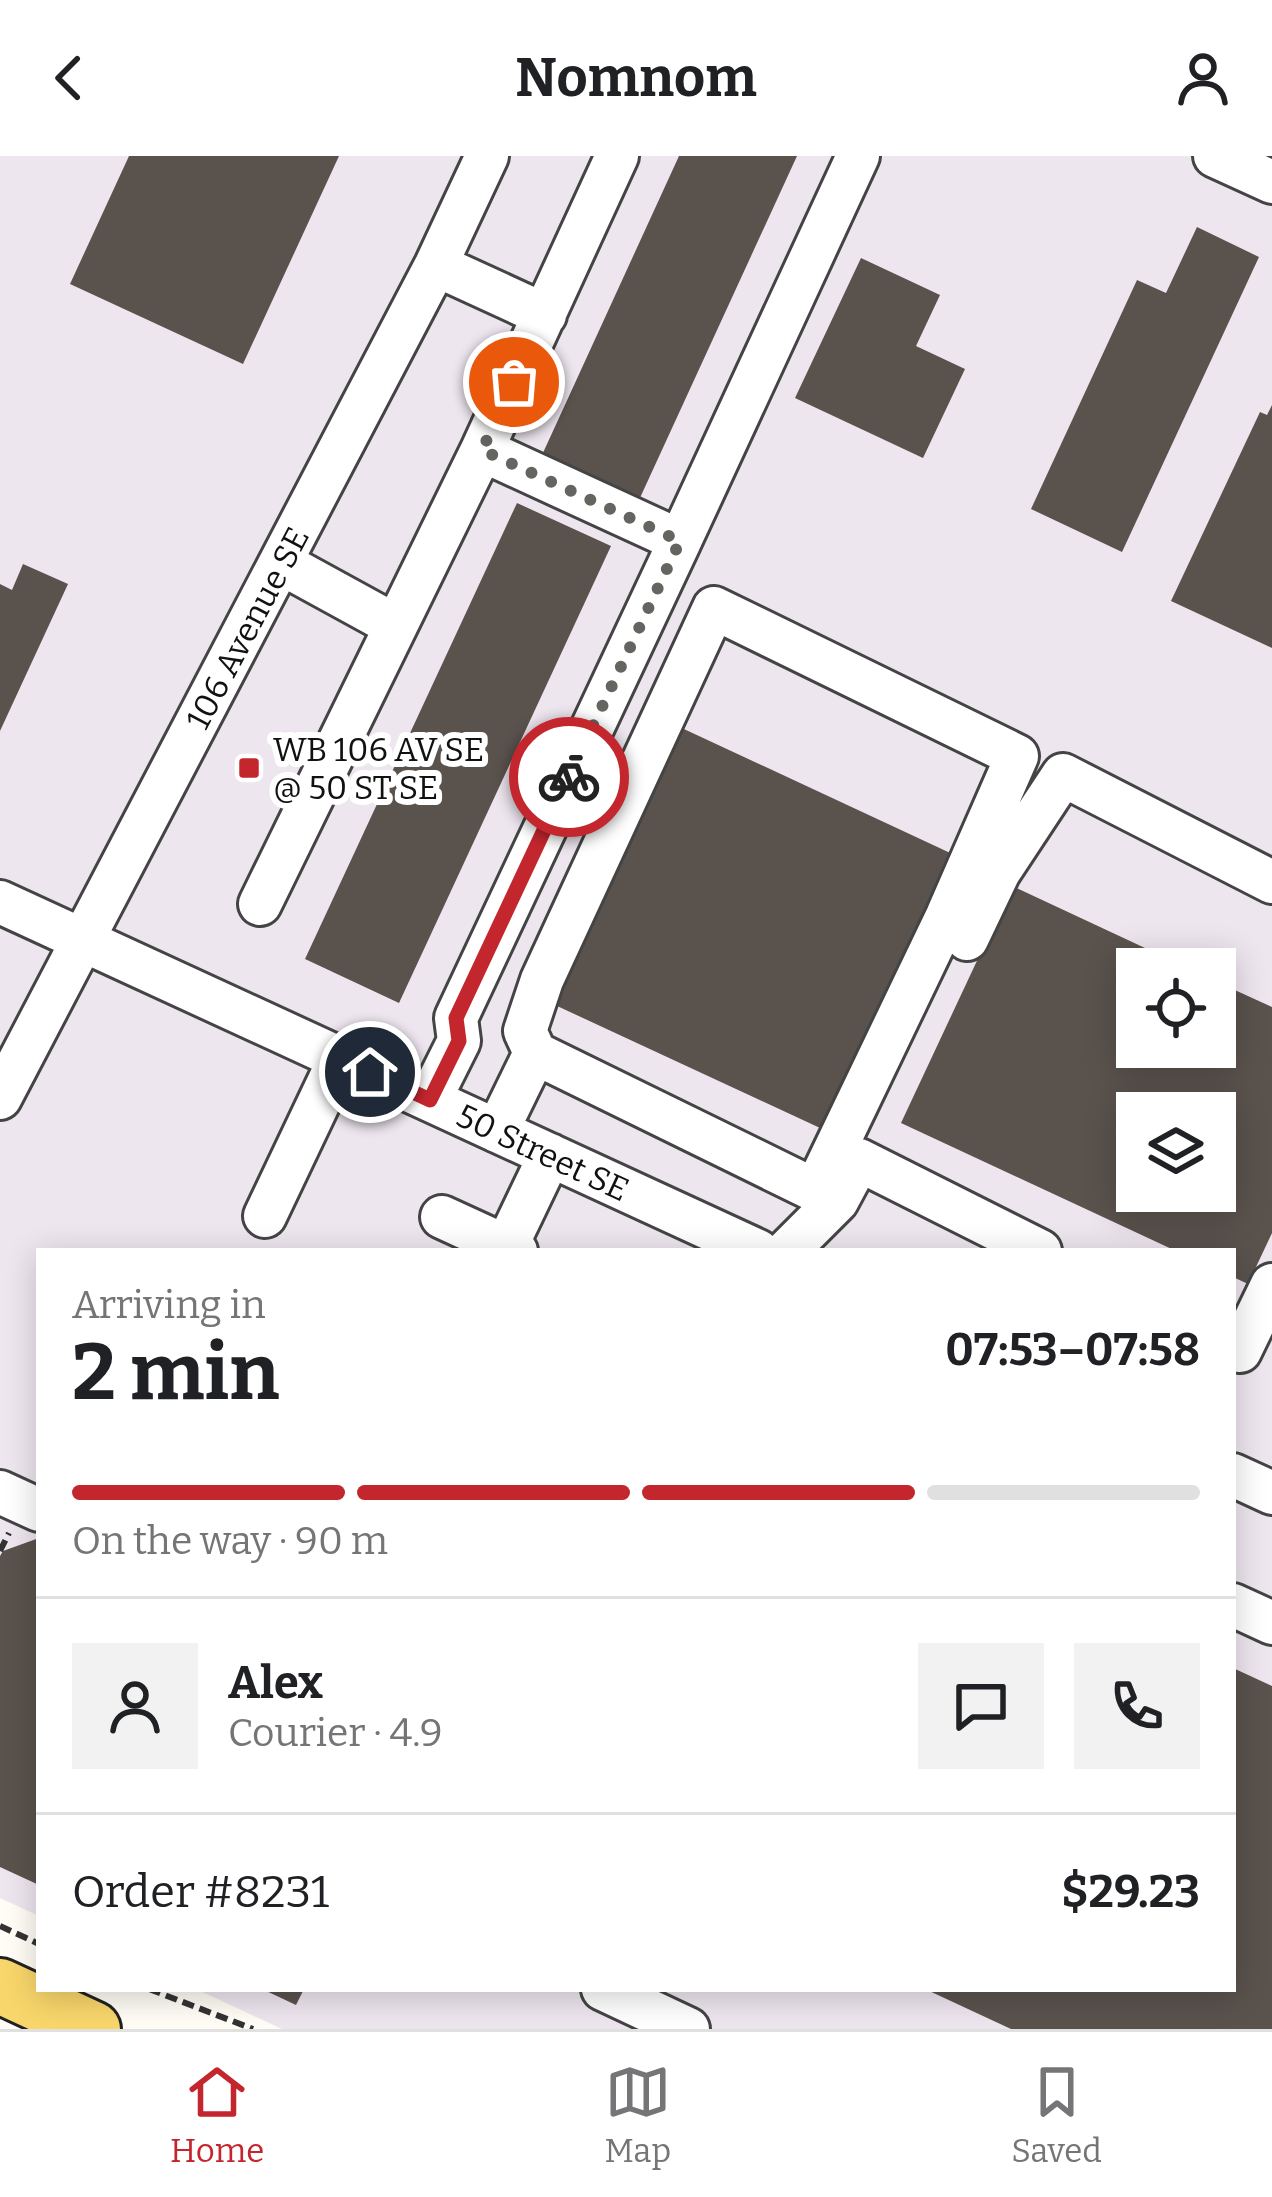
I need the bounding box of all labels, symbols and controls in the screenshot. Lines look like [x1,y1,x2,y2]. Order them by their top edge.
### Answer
icon: back [36,45,102,111]
icon: person [1170,45,1236,111]
text: Nomnom [515,46,757,110]
pin [463,331,565,433]
icon: bag [481,349,547,415]
street label: 106 Avenue SE [178,521,318,736]
courier [509,717,629,837]
place label: WB 106 AV SE @ 50 ST SE [273,730,484,808]
icon: bike [536,744,602,810]
marker: WB 106 AV SE @ 50 ST SE [236,755,262,781]
map controls [1116,948,1236,1212]
button: locate [1116,948,1236,1068]
pin [319,1021,421,1123]
icon: home [337,1039,403,1105]
button: layers [1116,1092,1236,1212]
street label: 50 Street SE [450,1096,635,1210]
text: Arriving in [72,1282,266,1328]
text: 07:53–07:58 [945,1323,1200,1377]
text: 2 min [72,1326,279,1420]
text: On the way · 90 m [72,1518,388,1564]
button: person [72,1643,198,1769]
button: chat [918,1643,1044,1769]
button: phone [1074,1643,1200,1769]
text: Alex [228,1656,323,1710]
text: Courier · 4.9 [228,1710,443,1756]
text: Order #8231 [72,1865,329,1919]
text: $29.23 [1061,1865,1200,1919]
tab: Home [170,2059,264,2171]
tab: Map [604,2059,671,2171]
tab: Saved [1011,2059,1102,2171]

